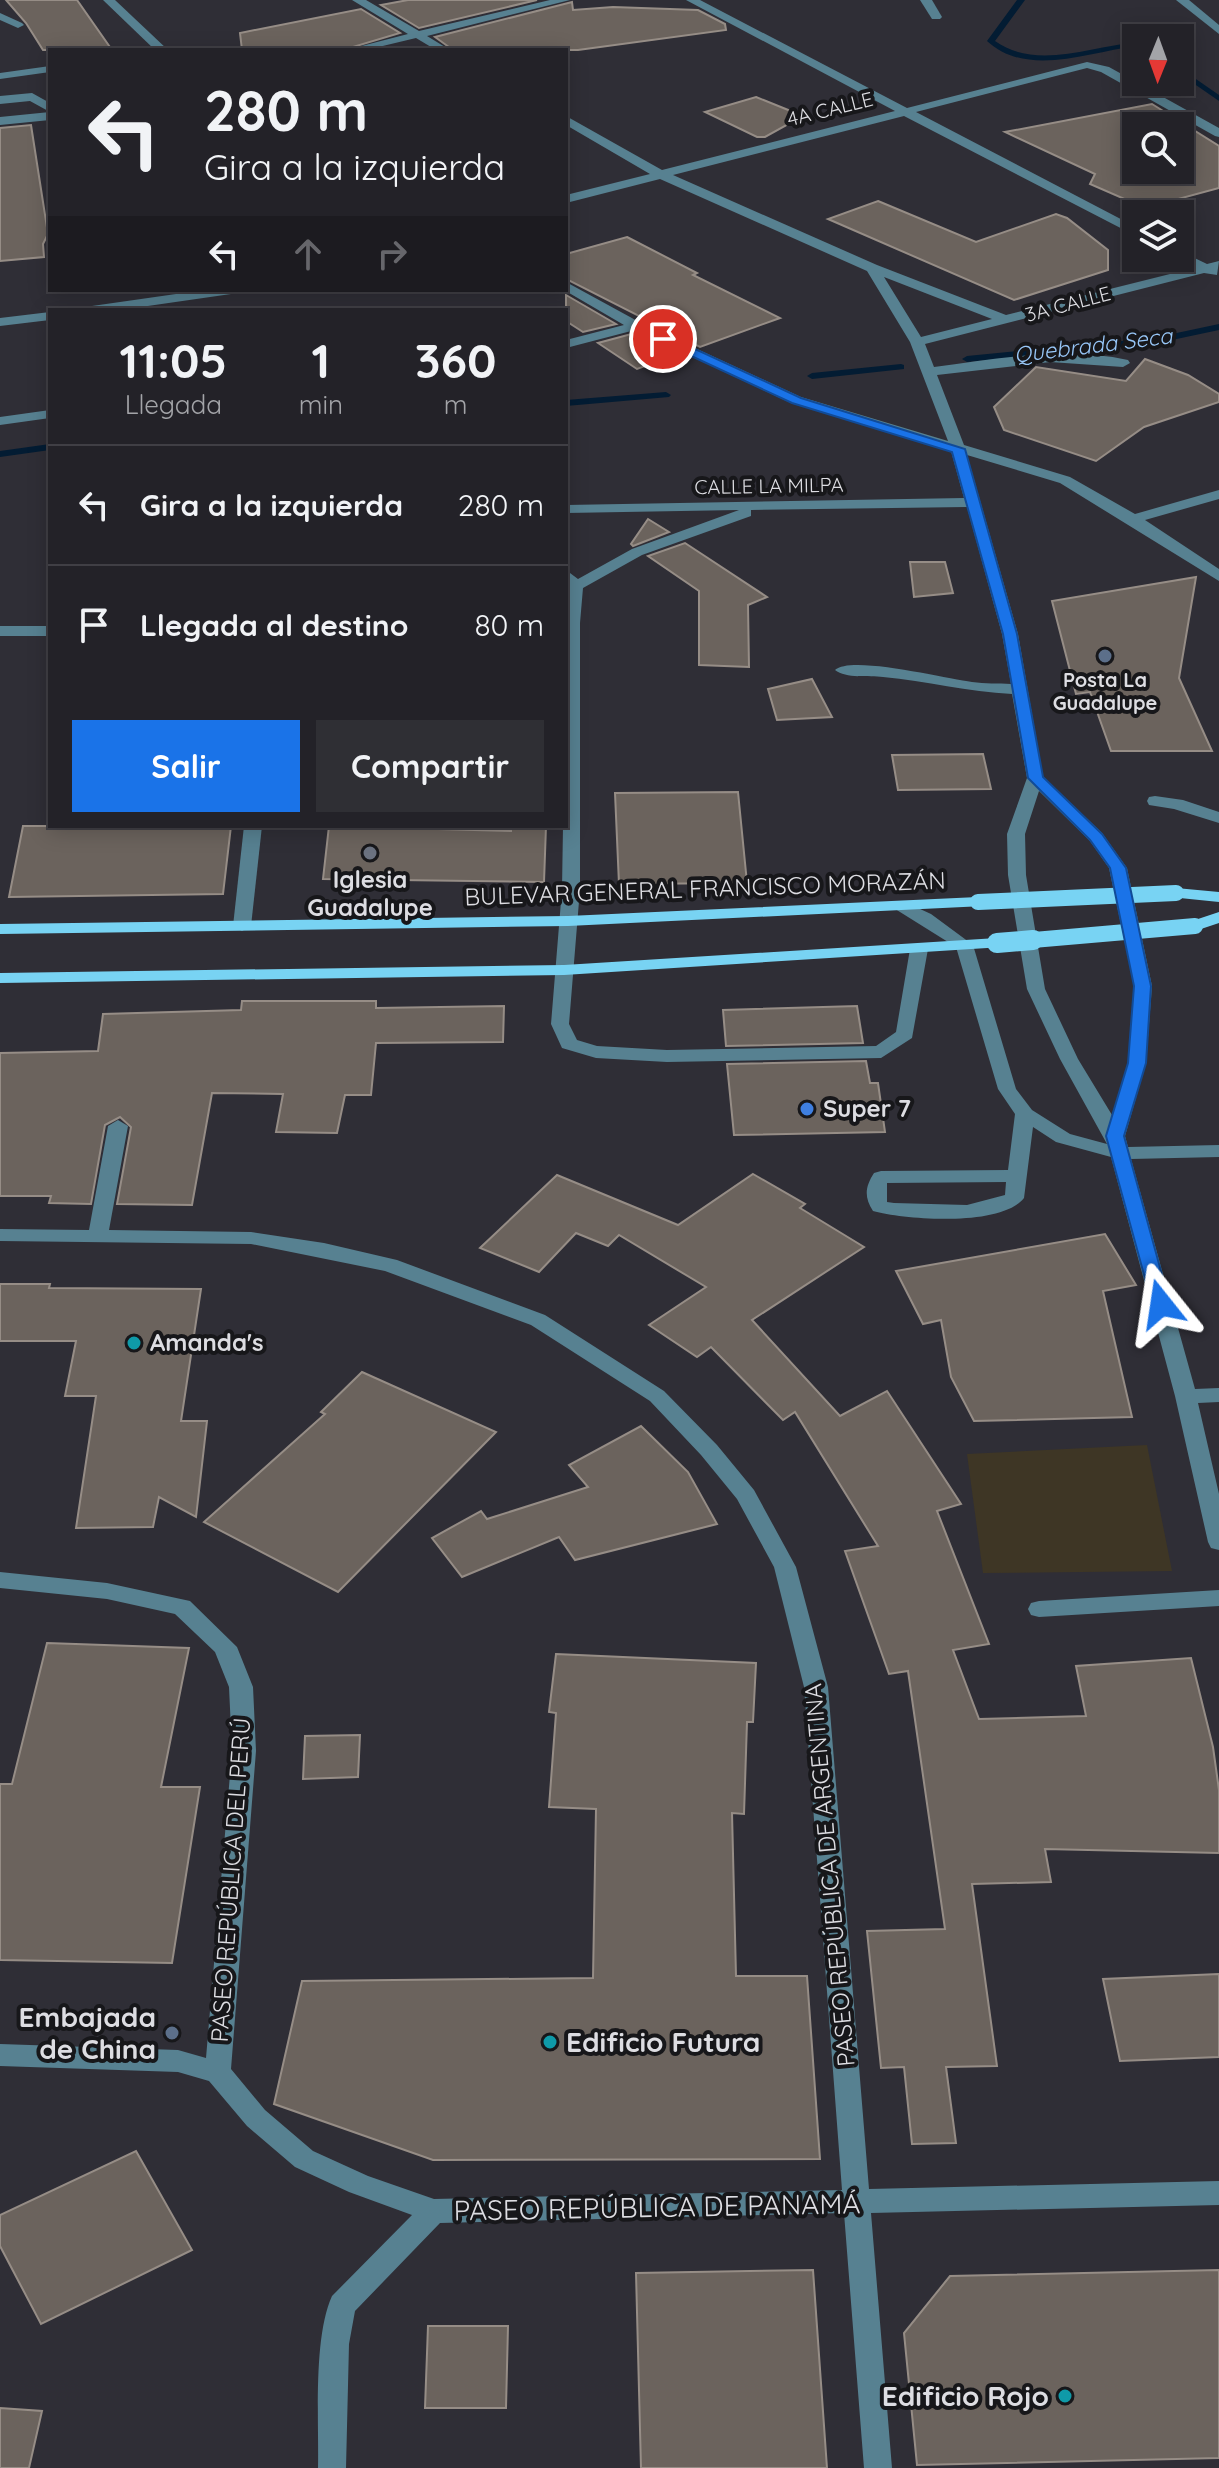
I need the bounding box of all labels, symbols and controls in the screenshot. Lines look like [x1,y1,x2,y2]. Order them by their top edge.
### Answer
north arrow [1122,24,1194,96]
map controls [1122,24,1194,272]
text: 280 m [204,75,368,145]
icon: left [72,80,176,184]
street label: 4A CALLE [784,86,875,131]
button: search [1122,112,1194,184]
text: Gira a la izquierda [204,144,505,189]
button: layers [1122,200,1194,272]
icon: left [202,232,246,276]
icon: ahead [286,232,330,276]
icon: right [370,232,414,276]
street label: 3A CALLE [1022,280,1113,327]
pin [629,305,697,373]
icon: arrive [641,317,685,361]
water label: Quebrada Seca [1012,321,1175,369]
text: 11:05 [120,330,227,390]
text: 1 [312,330,330,390]
text: 360 [415,330,496,390]
text: Llegada [125,388,222,421]
text: min [299,388,343,421]
text: m [444,388,467,421]
street label: CALLE LA MILPA [694,472,844,499]
icon: left [72,483,116,527]
text: Gira a la izquierda [140,486,403,524]
text: 280 m [458,486,544,524]
icon: arrive [72,603,116,647]
text: Llegada al destino [140,606,408,644]
text: 80 m [474,606,544,644]
marker: Posta La Guadalupe [1096,647,1114,665]
place label: Posta La Guadalupe [1053,667,1157,715]
button: Salir [72,720,300,812]
button: Compartir [316,720,544,812]
marker: Iglesia Guadalupe [361,844,379,862]
place label: Iglesia Guadalupe [307,864,433,922]
street label: BULEVAR GENERAL FRANCISCO MORAZÁN [464,865,946,911]
place label: Super 7 [823,1093,911,1123]
marker: Super 7 [798,1100,816,1118]
position arrow [1119,1262,1203,1346]
place label: Amanda's [150,1327,264,1357]
marker: Amanda's [125,1334,143,1352]
street label: PASEO REPÚBLICA DE ARGENTINA [797,1682,861,2068]
street label: PASEO REPÚBLICA DEL PERÚ [204,1717,256,2043]
place label: Embajada de China [19,1999,156,2066]
marker: Embajada de China [163,2024,181,2042]
place label: Edificio Futura [566,2024,760,2059]
marker: Edificio Futura [541,2033,559,2051]
street label: PASEO REPÚBLICA DE PANAMÁ [453,2185,861,2228]
place label: Edificio Rojo [882,2378,1049,2413]
marker: Edificio Rojo [1056,2387,1074,2405]

